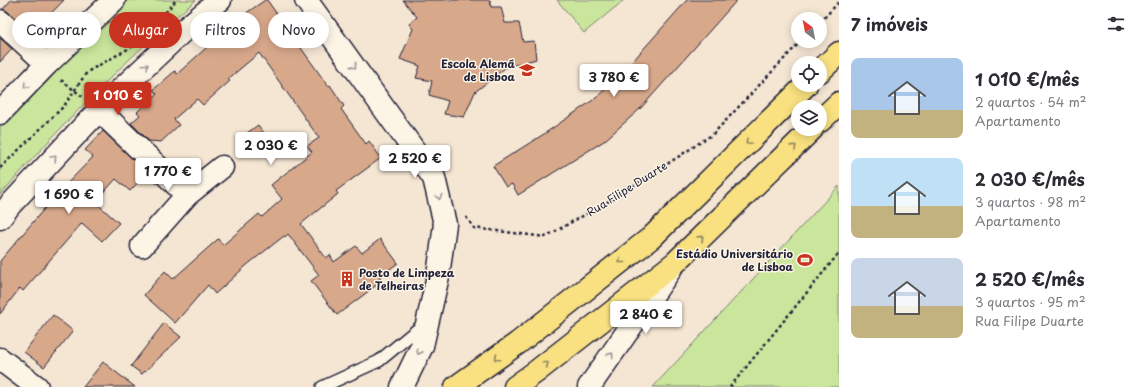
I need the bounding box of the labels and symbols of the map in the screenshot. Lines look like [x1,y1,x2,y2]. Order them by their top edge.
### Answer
north arrow [791,12,827,48]
place label: Escola Alemã de Lisboa [441,55,516,85]
one-way arrow [349,61,356,68]
school or university icon: Escola Alemã de Lisboa [518,61,536,79]
one-way arrow [141,63,149,71]
pin: 3 780 € [577,64,651,98]
one-way arrow [23,81,30,89]
pin: 1 010 € [81,82,155,116]
pin: 2 030 € [234,132,308,166]
one-way arrow [745,137,753,145]
one-way arrow [789,144,797,152]
pin: 2 520 € [378,145,452,179]
one-way arrow [50,155,57,163]
street label: Rua Filipe Duarte [583,157,670,220]
pin: 1 770 € [131,158,205,192]
pin: 1 690 € [32,181,106,215]
one-way arrow [434,193,443,200]
one-way arrow [696,235,704,242]
place label: Estádio Universitário de Lisboa [676,245,794,275]
sports icon: Estádio Universitário de Lisboa [796,251,814,269]
one-way arrow [619,256,626,263]
place label: Posto de Limpeza de Telheiras [359,264,455,294]
building icon: Posto de Limpeza de Telheiras [338,270,356,288]
pin: 2 840 € [609,301,683,335]
one-way arrow [416,347,424,355]
one-way arrow [606,352,614,359]
one-way arrow [494,353,501,361]
one-way arrow [542,362,549,369]

